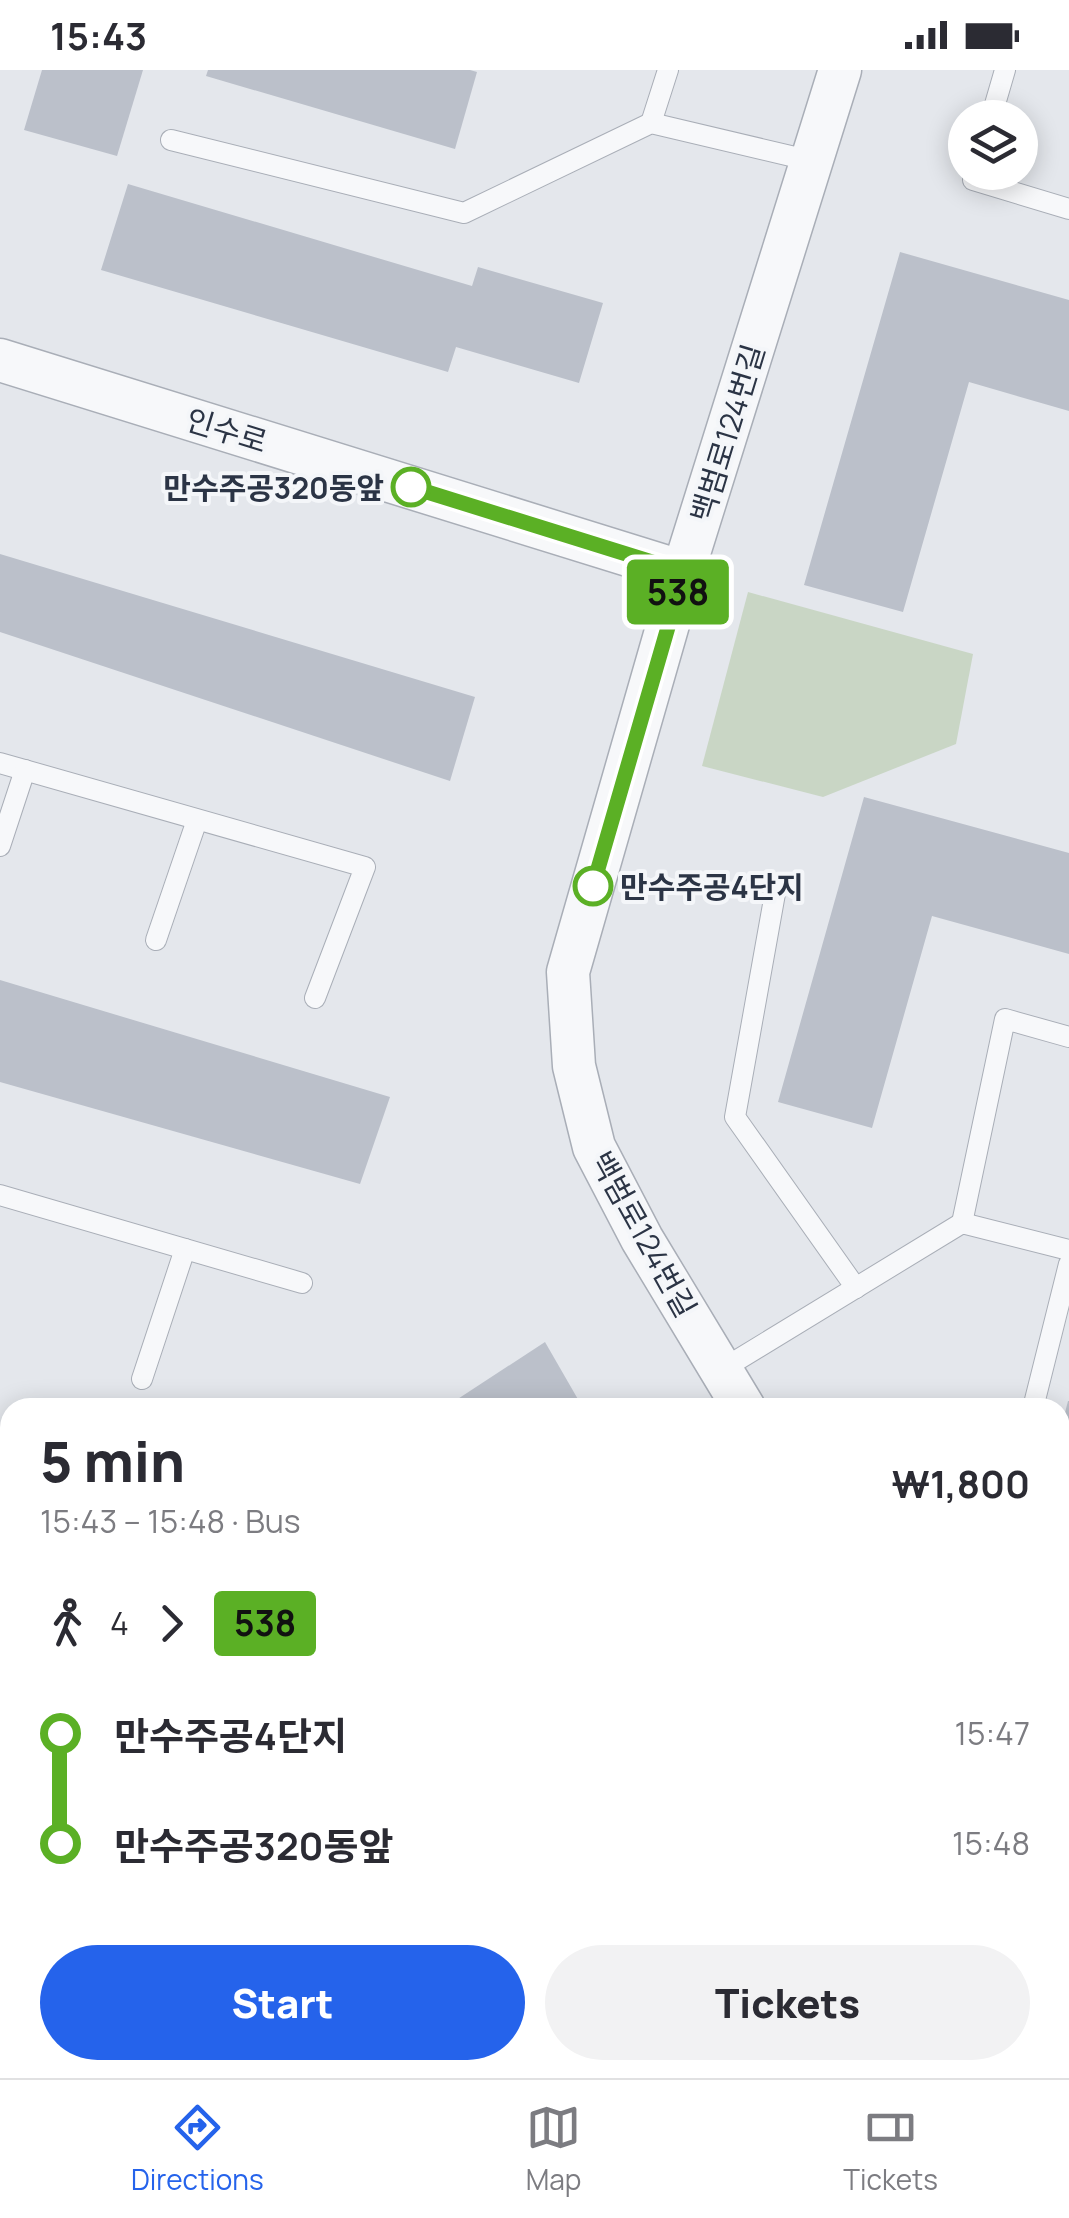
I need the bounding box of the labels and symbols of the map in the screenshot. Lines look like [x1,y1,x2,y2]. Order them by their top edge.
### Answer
street label: 백범로124번길 [681,339,773,527]
street label: 인수로 [181,398,273,462]
place label: 만수주공320동앞 [163,467,384,508]
marker: 만수주공320동앞 [392,468,430,506]
line badge: 538 [620,560,736,624]
place label: 만수주공4단지 [620,866,804,907]
marker: 만수주공4단지 [574,867,612,905]
street label: 백범로124번길 [581,1144,707,1324]

